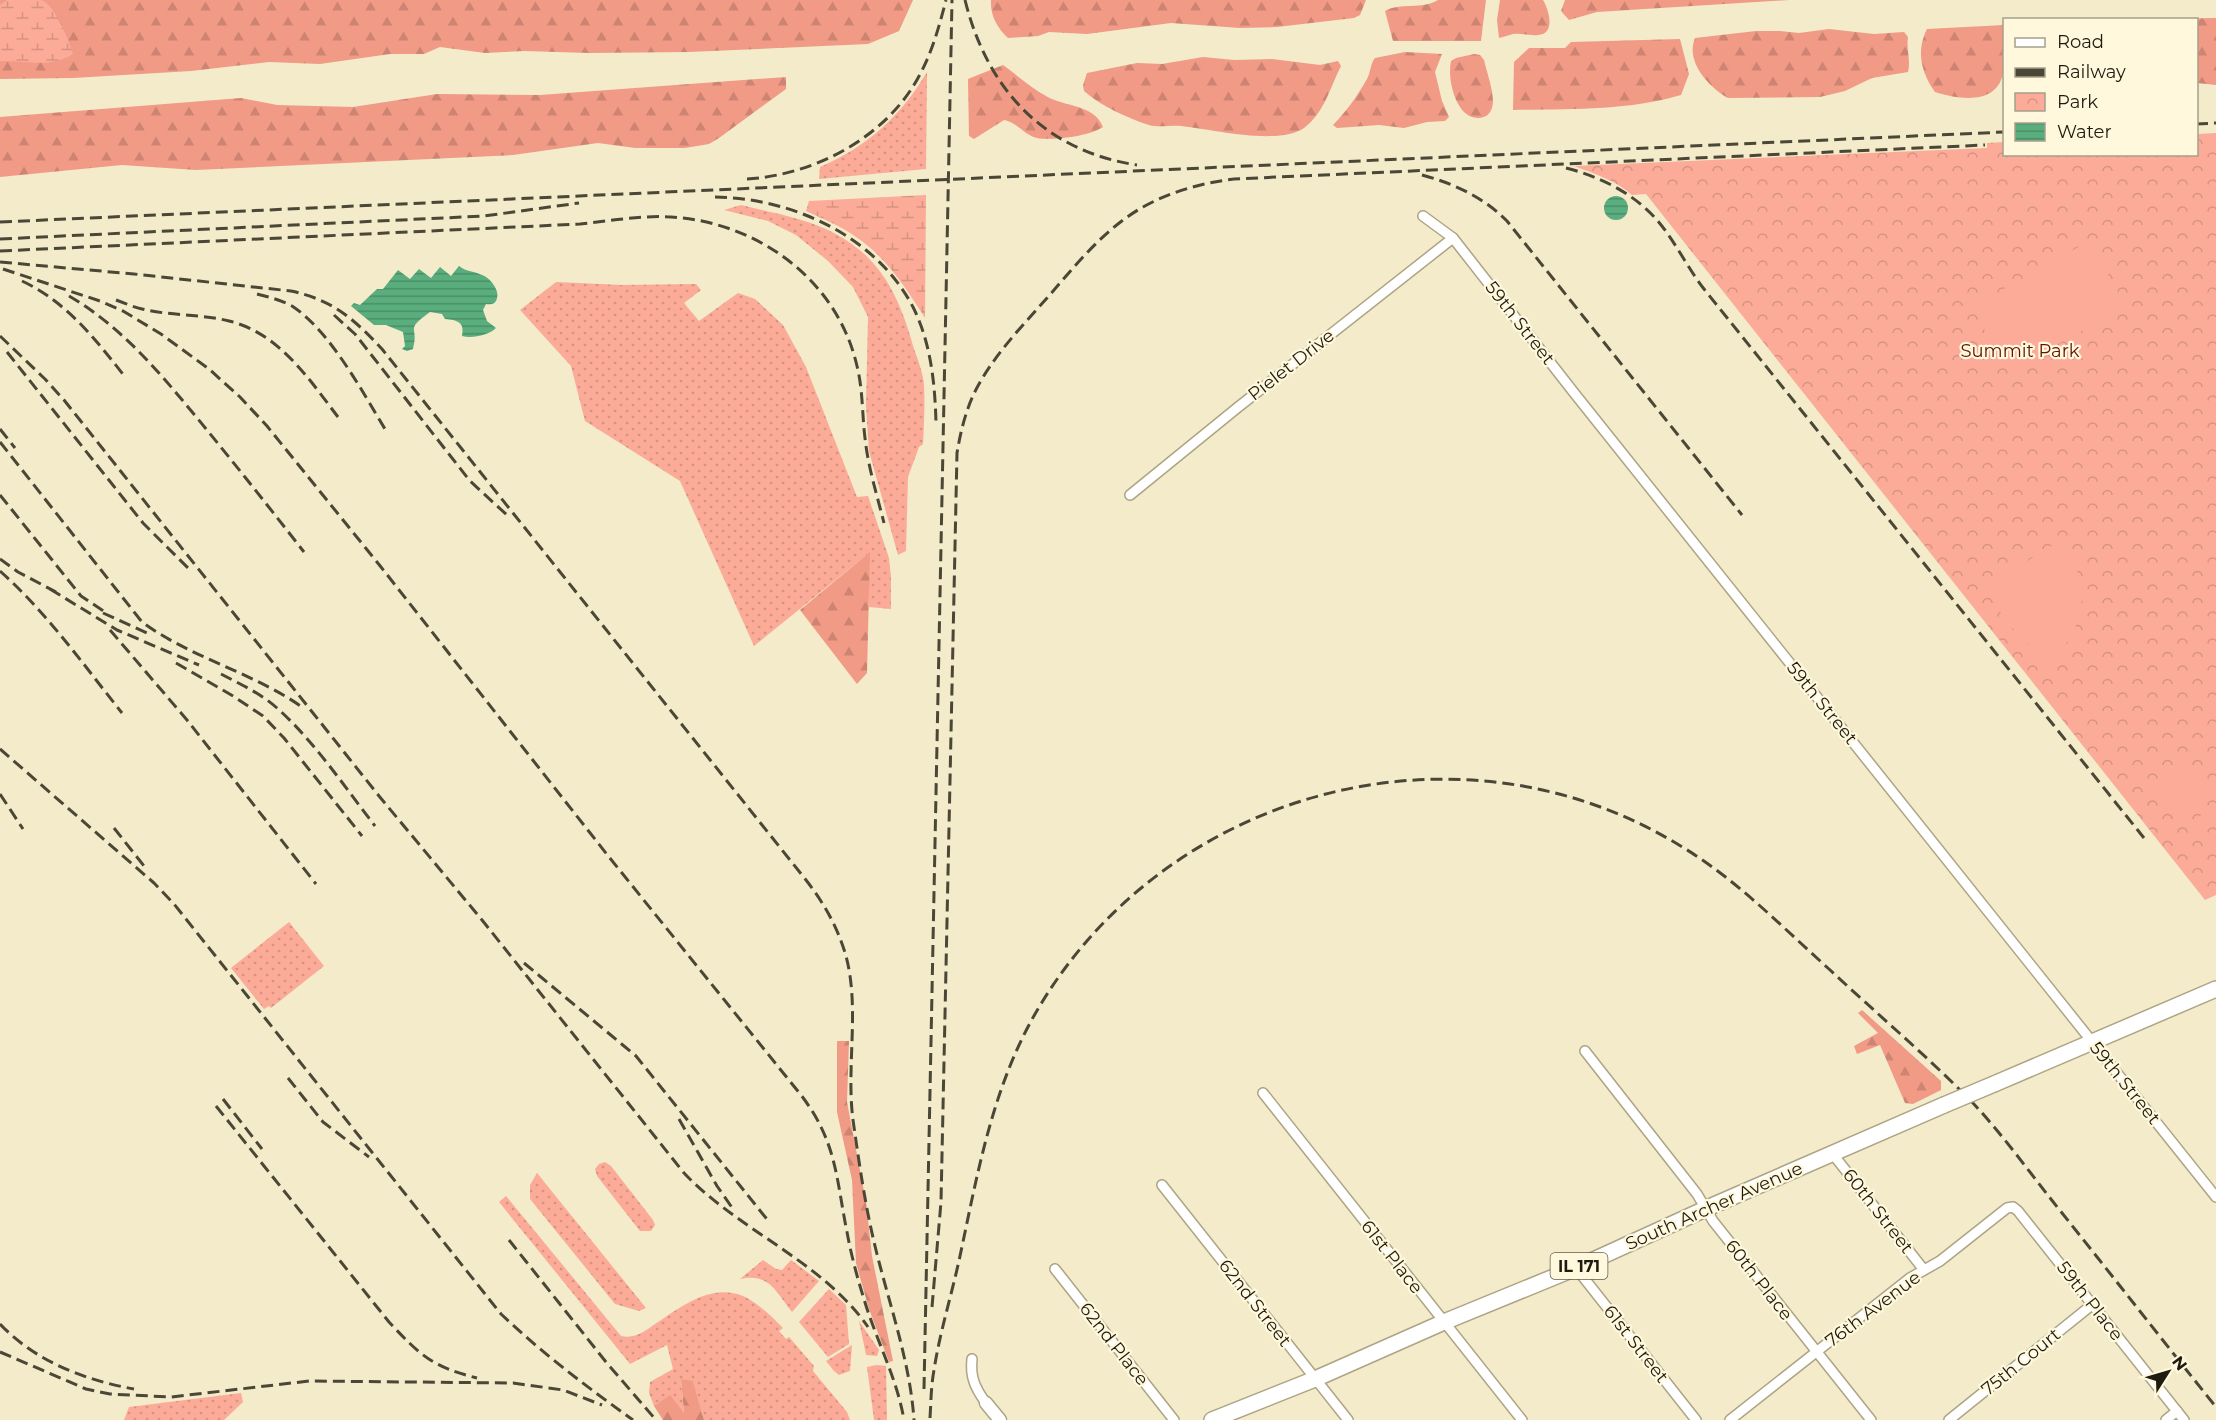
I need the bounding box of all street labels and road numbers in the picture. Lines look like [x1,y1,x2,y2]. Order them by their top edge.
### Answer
street label: 59th Street [1481,277,1559,369]
street label: Pielet Drive [1243,324,1339,406]
street label: 59th Street [1782,657,1862,749]
street label: 59th Street [2085,1037,2165,1129]
street label: South Archer Avenue [1622,1157,1806,1255]
street label: 60th Street [1838,1164,1918,1258]
street label: 61st Place [1356,1216,1428,1298]
street label: 60th Place [1721,1235,1797,1325]
road number: IL 171 [1550,1253,1608,1279]
street label: 62nd Street [1214,1255,1296,1351]
street label: 59th Place [2052,1257,2128,1345]
street label: 76th Avenue [1821,1266,1925,1352]
street label: 62nd Place [1075,1298,1153,1390]
street label: 61st Street [1599,1301,1673,1387]
street label: 75th Court [1977,1323,2065,1401]

